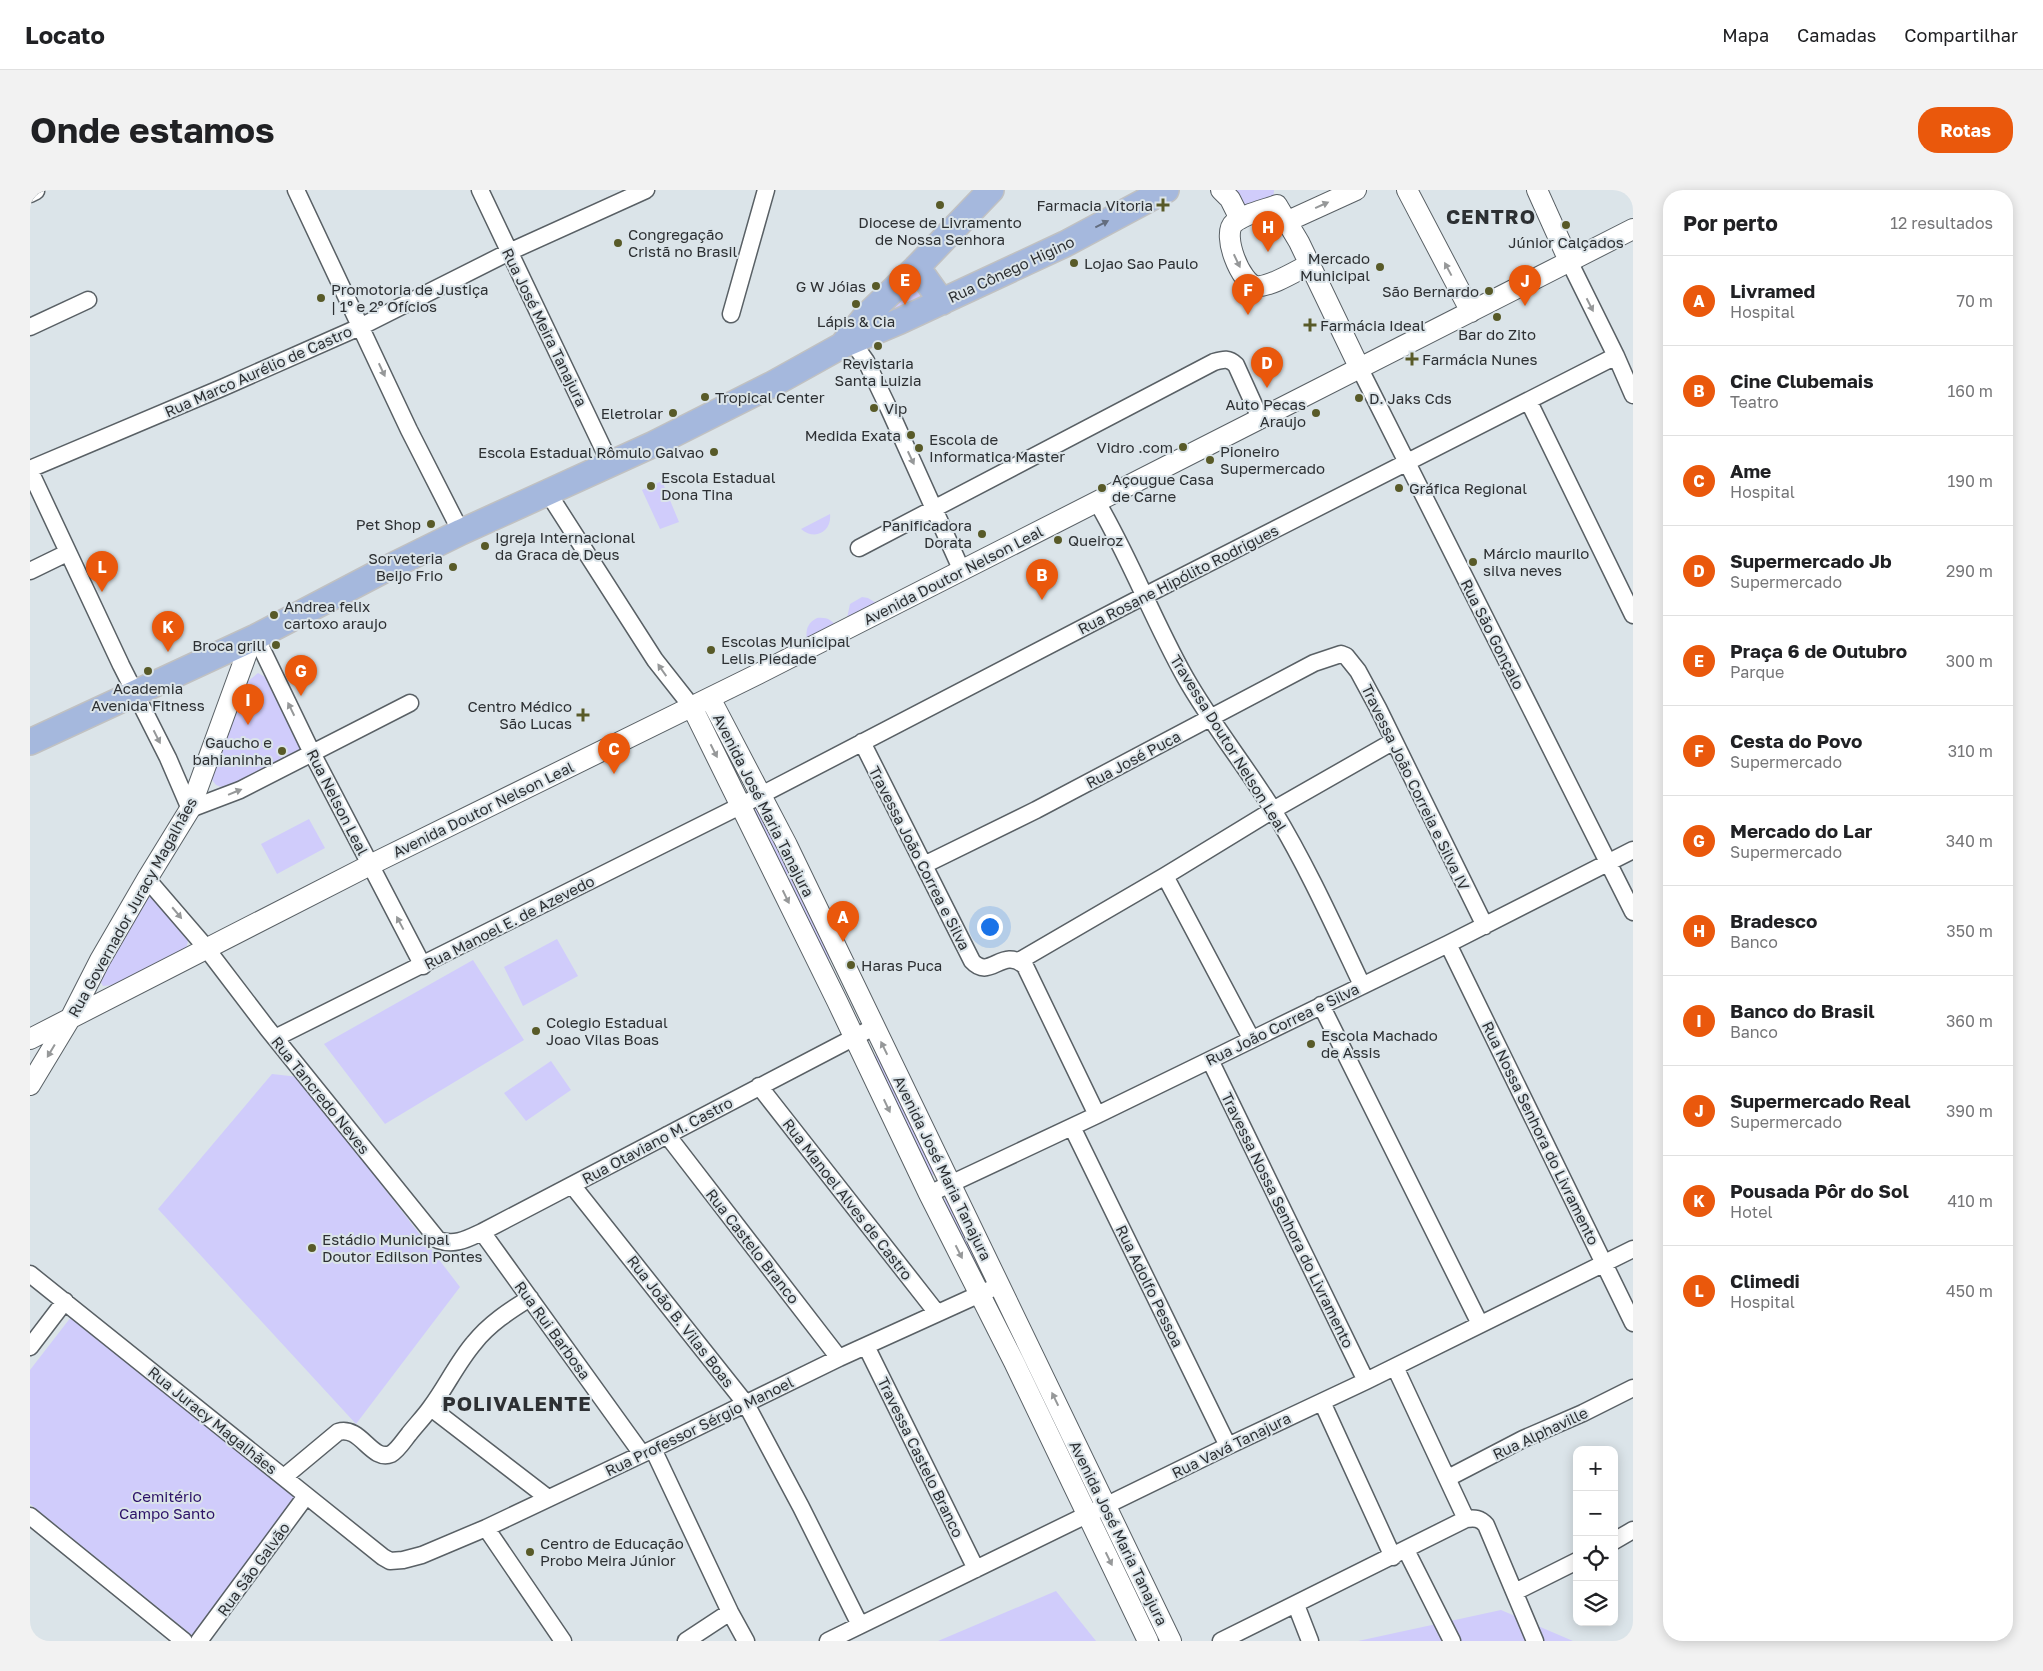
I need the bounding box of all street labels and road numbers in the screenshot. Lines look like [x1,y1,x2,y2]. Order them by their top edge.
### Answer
street label: Rua Cônego Higino [945,232,1077,306]
street label: Rua José Meira Tanajura [499,245,591,409]
street label: Rua Marco Aurélio de Castro [162,321,354,421]
street label: Rua Rosane Hipólito Rodrigues [1075,520,1281,638]
street label: Avenida Doutor Nelson Leal [860,522,1046,628]
street label: Rua São Gonçalo [1457,576,1529,692]
street label: Travessa Doutor Nelson Leal [1167,651,1291,835]
street label: Travessa João Correia e Silva IV [1358,681,1474,893]
street label: Avenida José Maria Tanajura [710,710,818,900]
street label: Rua José Puca [1083,727,1183,791]
street label: Rua Nelson Leal [304,746,373,858]
street label: Avenida Doutor Nelson Leal [390,757,577,861]
street label: Travessa João Correa e Silva [866,763,974,953]
street label: Rua Governador Juracy Magalhães [64,794,200,1020]
street label: Rua Manoel E. de Azevedo [421,871,597,973]
street label: Rua João Correa e Silva [1202,979,1362,1069]
street label: Rua Nossa Senhora do Livramento [1479,1018,1603,1248]
street label: Rua Tancredo Neves [268,1033,374,1157]
street label: Avenida José Maria Tanajura [890,1073,996,1263]
street label: Travessa Nossa Senhora do Livramento [1218,1089,1358,1351]
street label: Rua Otaviano M. Castro [579,1093,735,1187]
street label: Rua Manoel Alves de Castro [779,1115,917,1283]
street label: Rua Castelo Branco [703,1185,803,1307]
street label: Rua Adolfo Pessoa [1113,1222,1187,1350]
street label: Rua João B. Vilas Boas [624,1251,738,1391]
street label: Rua Rui Barbosa [511,1277,595,1383]
street label: Rua Juracy Magalhães [145,1362,281,1478]
street label: Rua Professor Sérgio Manoel [602,1372,796,1480]
street label: Travessa Castelo Branco [874,1374,968,1540]
street label: Rua Alphaville [1490,1403,1591,1463]
street label: Rua Vavá Tanajura [1169,1408,1293,1482]
street label: Avenida José Maria Tanajura [1066,1438,1172,1628]
street label: Rua São Galvão [213,1519,293,1619]

